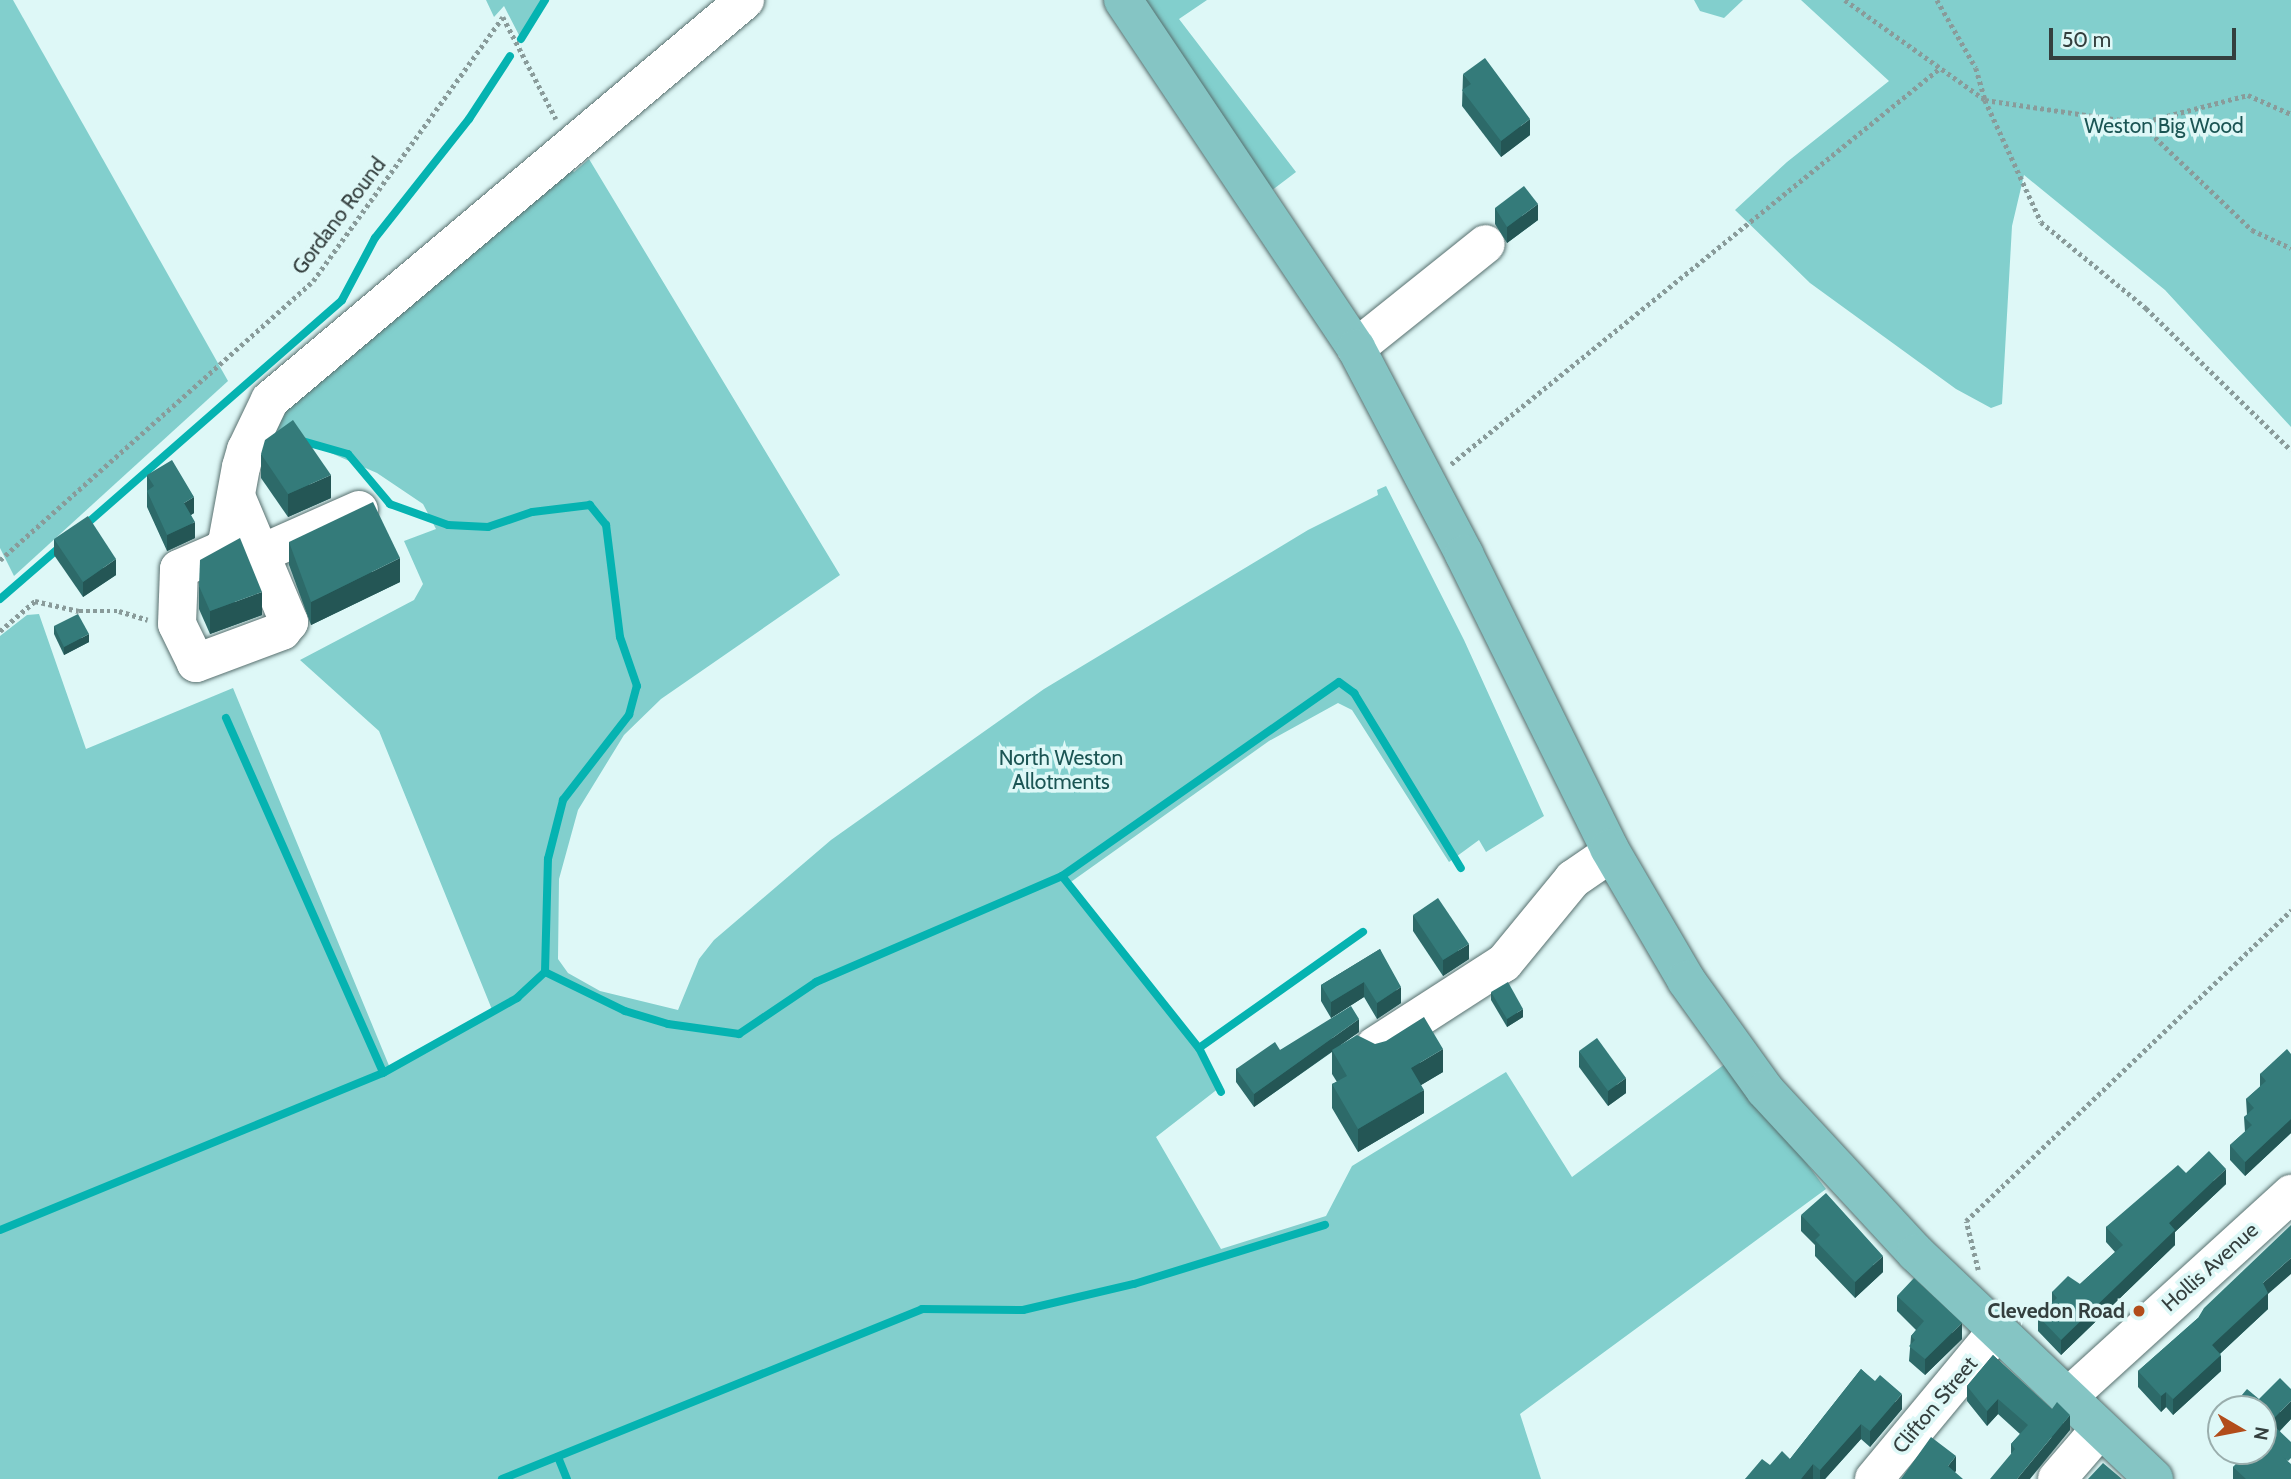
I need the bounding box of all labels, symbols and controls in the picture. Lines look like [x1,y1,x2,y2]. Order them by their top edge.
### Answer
scale bar [2053,14,2240,58]
text: 50 m [2062,27,2111,52]
park label: Weston Big Wood [2084,113,2244,139]
street label: Gordano Round [287,153,391,279]
park label: North Weston Allotments [999,745,1123,795]
street label: Hollis Avenue [2157,1217,2263,1317]
place label: Clevedon Road [1988,1298,2125,1324]
marker: Clevedon Road [2131,1303,2147,1319]
street label: Clifton Street [1887,1352,1983,1458]
north arrow [2207,1395,2277,1465]
text: N [2249,1425,2274,1442]

